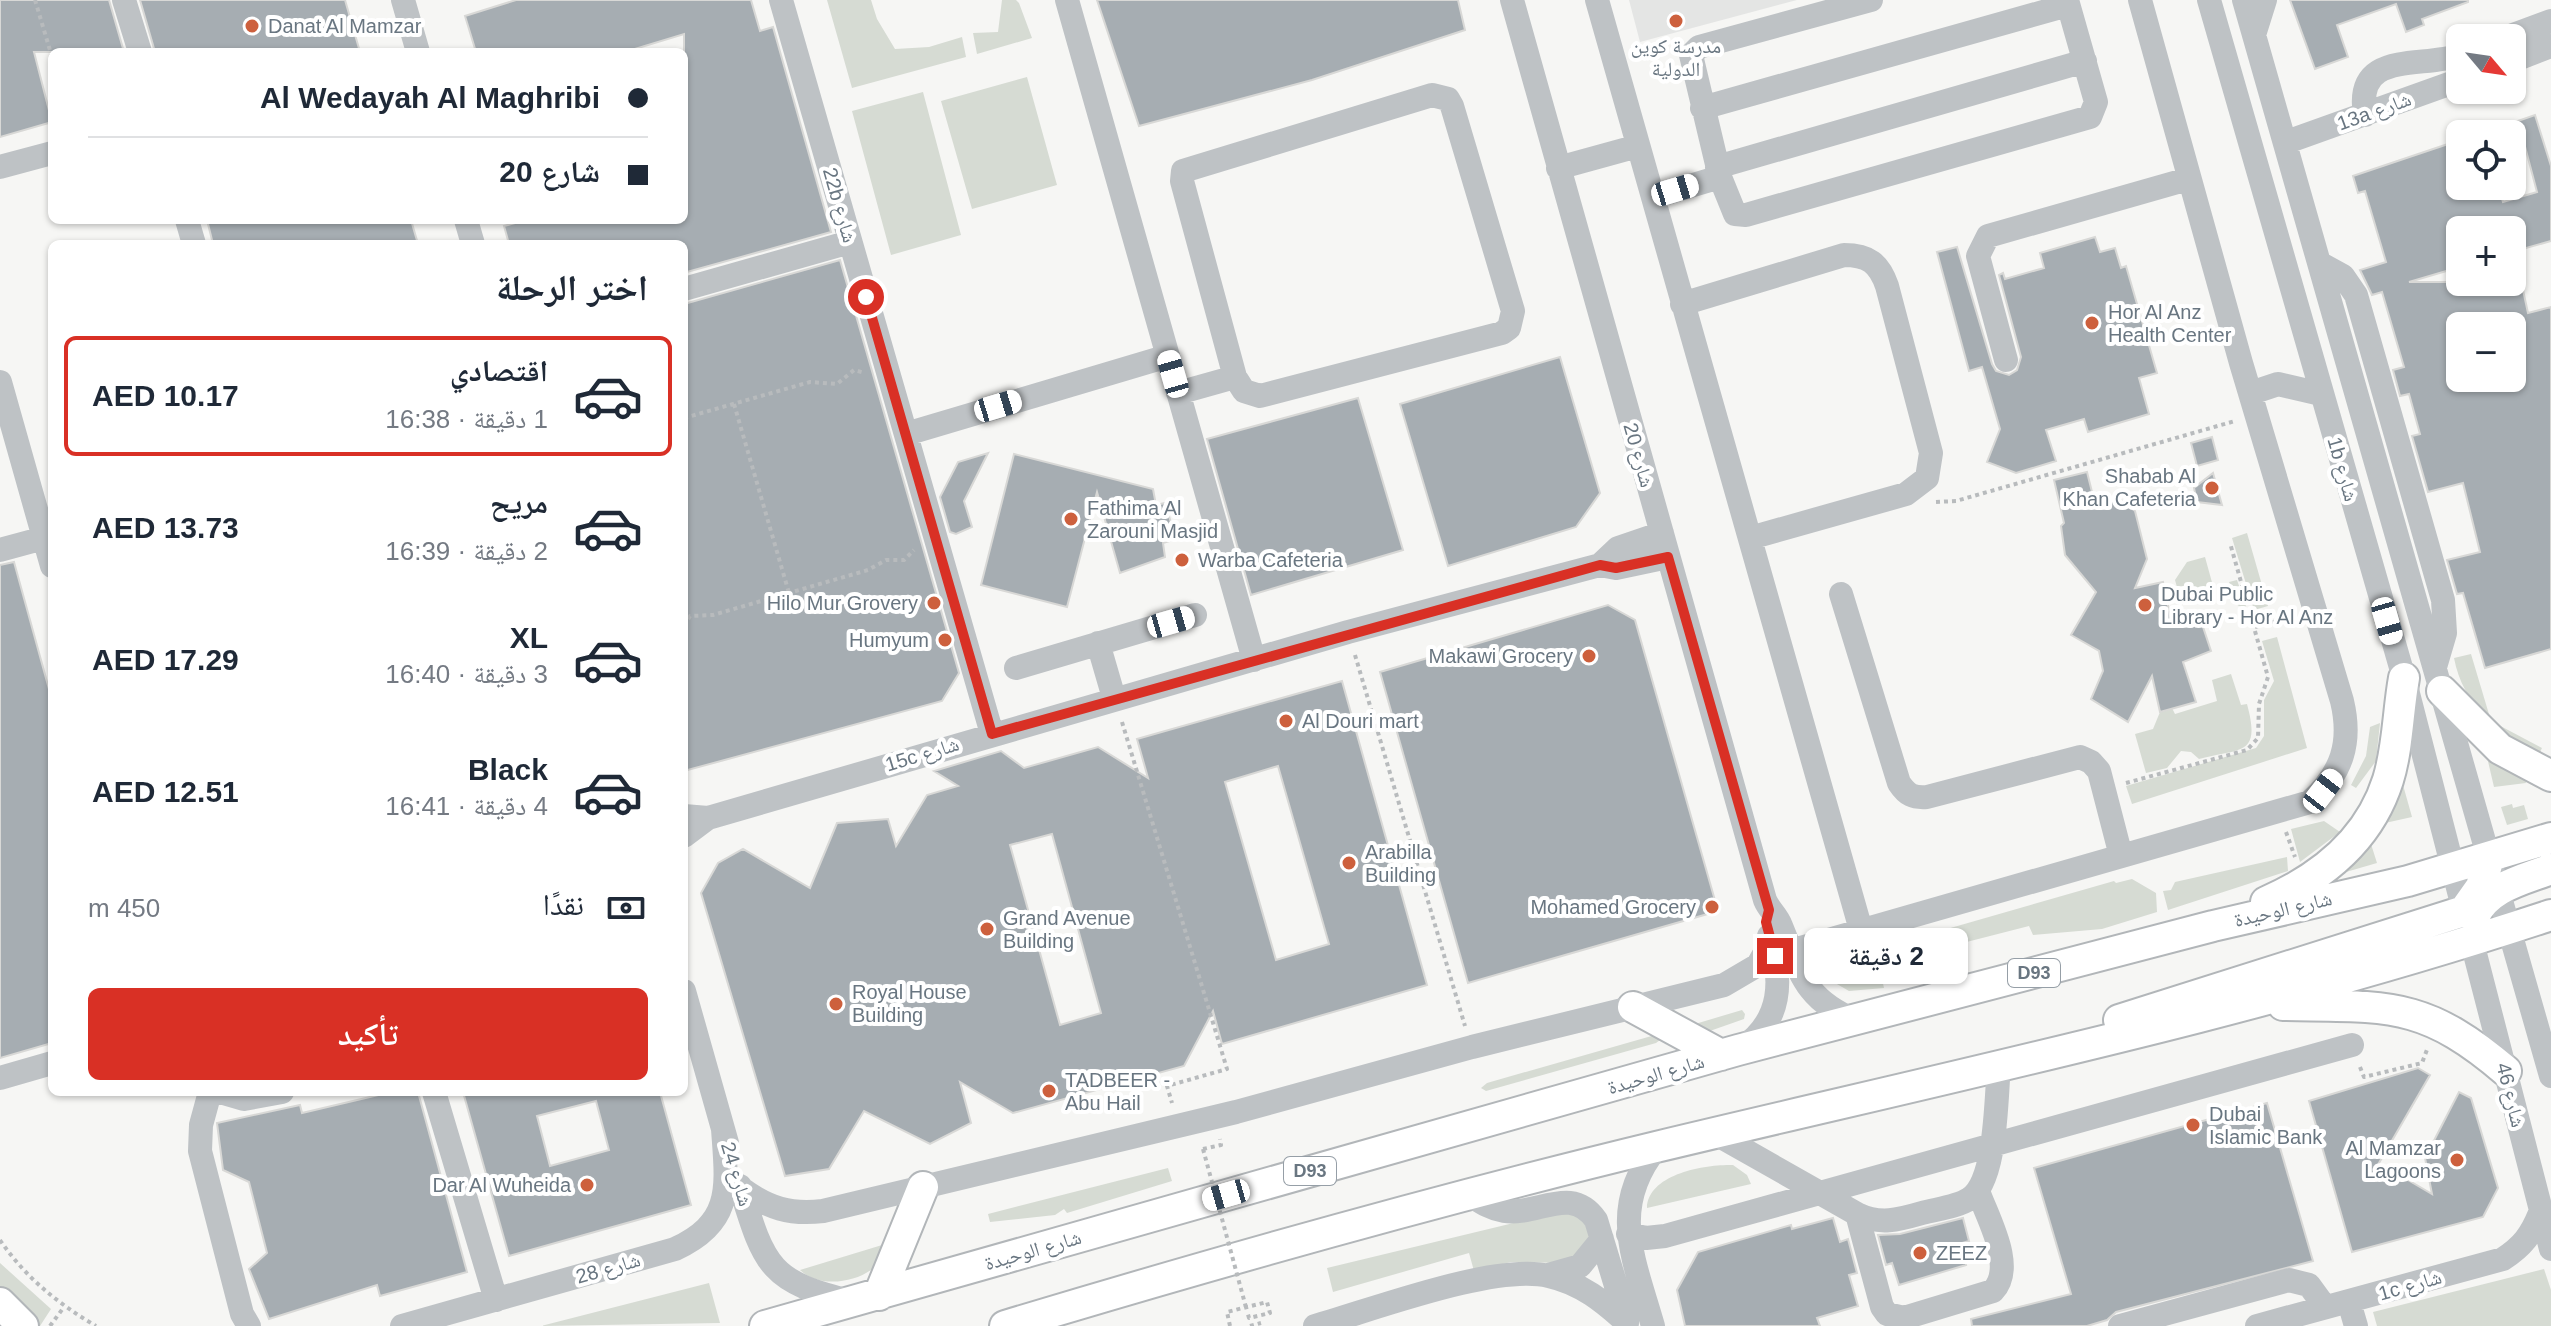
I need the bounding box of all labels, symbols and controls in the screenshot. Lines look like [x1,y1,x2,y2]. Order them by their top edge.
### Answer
marker: مدرسة كوين الدولية [1667,12,1685,30]
place label: Danat Al Mamzar [268,15,422,37]
marker: Danat Al Mamzar [243,17,261,35]
north arrow [2446,24,2526,104]
map controls [2446,24,2526,392]
place label: مدرسة كوين الدولية [1631,35,1721,80]
text: Al Wedayah Al Maghribi [260,81,600,114]
street label: 13a شارع [2334,88,2415,136]
button: locate [2446,120,2526,200]
text: شارع 20 [499,155,600,188]
street label: 22b شارع [817,165,861,246]
car [1649,172,1701,208]
button: + [2446,216,2526,296]
text: اختر الرحلة [496,267,648,308]
route start [848,279,884,315]
place label: Hor Al Anz Health Center [2108,301,2232,346]
button: − [2446,312,2526,392]
marker: Hor Al Anz Health Center [2083,314,2101,332]
car [1155,348,1191,400]
text: اقتصادي [450,354,548,387]
icon: car [572,360,644,432]
text: AED 10.17 [92,379,239,412]
car [972,388,1024,424]
text: 1 دقيقة · 16:38 [385,404,548,434]
street label: شارع 20 [1617,420,1659,490]
street label: 1b شارع [2321,434,2363,504]
place label: Shabab Al Khan Cafeteria [2063,465,2197,510]
marker: Shabab Al Khan Cafeteria [2203,479,2221,497]
text: مريح [490,486,548,519]
icon: car [572,492,644,564]
place label: Fathima Al Zarouni Masjid [1087,497,1218,542]
marker: Fathima Al Zarouni Masjid [1062,510,1080,528]
text: AED 13.73 [92,511,239,544]
text: 2 دقيقة · 16:39 [385,536,548,566]
place label: Warba Cafeteria [1198,549,1344,571]
marker: Warba Cafeteria [1173,551,1191,569]
place label: Dubai Public Library - Hor Al Anz [2161,583,2333,628]
place label: Hilo Mur Grovery [767,592,918,614]
marker: Hilo Mur Grovery [925,594,943,612]
car [2369,595,2405,647]
marker: Dubai Public Library - Hor Al Anz [2136,596,2154,614]
car [1145,604,1197,640]
text: XL [510,621,548,654]
icon: car [572,624,644,696]
place label: Humyum [849,629,929,651]
marker: Humyum [936,631,954,649]
text: AED 17.29 [92,643,239,676]
place label: Makawi Grocery [1429,645,1573,667]
marker: Makawi Grocery [1580,647,1598,665]
text: 3 دقيقة · 16:40 [385,659,548,689]
place label: Al Douri mart [1302,710,1419,732]
marker: Al Douri mart [1277,712,1295,730]
street label: 15c شارع [883,732,962,778]
text: Black [468,753,548,786]
icon: car [572,756,644,828]
car [2299,765,2347,817]
text: AED 12.51 [92,775,239,808]
text: 4 دقيقة · 16:41 [385,791,548,821]
place label: Arabilla Building [1365,841,1436,886]
marker: Arabilla Building [1340,854,1358,872]
icon: cash [604,886,648,930]
street label: شارع الوحيدة [2232,887,2334,933]
text: نقدًا [543,888,584,921]
text: 450 m [88,893,160,923]
place label: Mohamed Grocery [1530,896,1696,918]
marker: Mohamed Grocery [1703,898,1721,916]
place label: Grand Avenue Building [1003,907,1131,952]
marker: Grand Avenue Building [978,920,996,938]
callout: 2 دقيقة [1803,928,1967,984]
route end [1757,938,1793,974]
text: 2 دقيقة [1848,941,1924,971]
road number: D93 [2008,959,2060,987]
place label: Royal House Building [852,981,967,1026]
button: تأكيد [88,988,648,1080]
marker: Royal House Building [827,995,845,1013]
street label: شارع الوحيدة [1605,1050,1707,1100]
street label: شارع 46 [2490,1060,2530,1130]
place label: TADBEER - Abu Hail [1065,1069,1170,1114]
marker: TADBEER - Abu Hail [1040,1082,1058,1100]
place label: Dubai Islamic Bank [2209,1103,2323,1148]
marker: Dubai Islamic Bank [2184,1116,2202,1134]
place label: Al Mamzar Lagoons [2345,1137,2441,1182]
street label: شارع 24 [715,1139,757,1209]
marker: Al Mamzar Lagoons [2448,1151,2466,1169]
road number: D93 [1284,1157,1336,1185]
place label: Dar Al Wuheida [432,1174,572,1196]
marker: Dar Al Wuheida [578,1176,596,1194]
car [1200,1177,1252,1213]
street label: شارع الوحيدة [982,1226,1084,1276]
place label: ZEEZ [1936,1242,1987,1264]
marker: ZEEZ [1911,1244,1929,1262]
street label: شارع 28 [573,1248,643,1290]
street label: 1c شارع [2376,1266,2445,1306]

